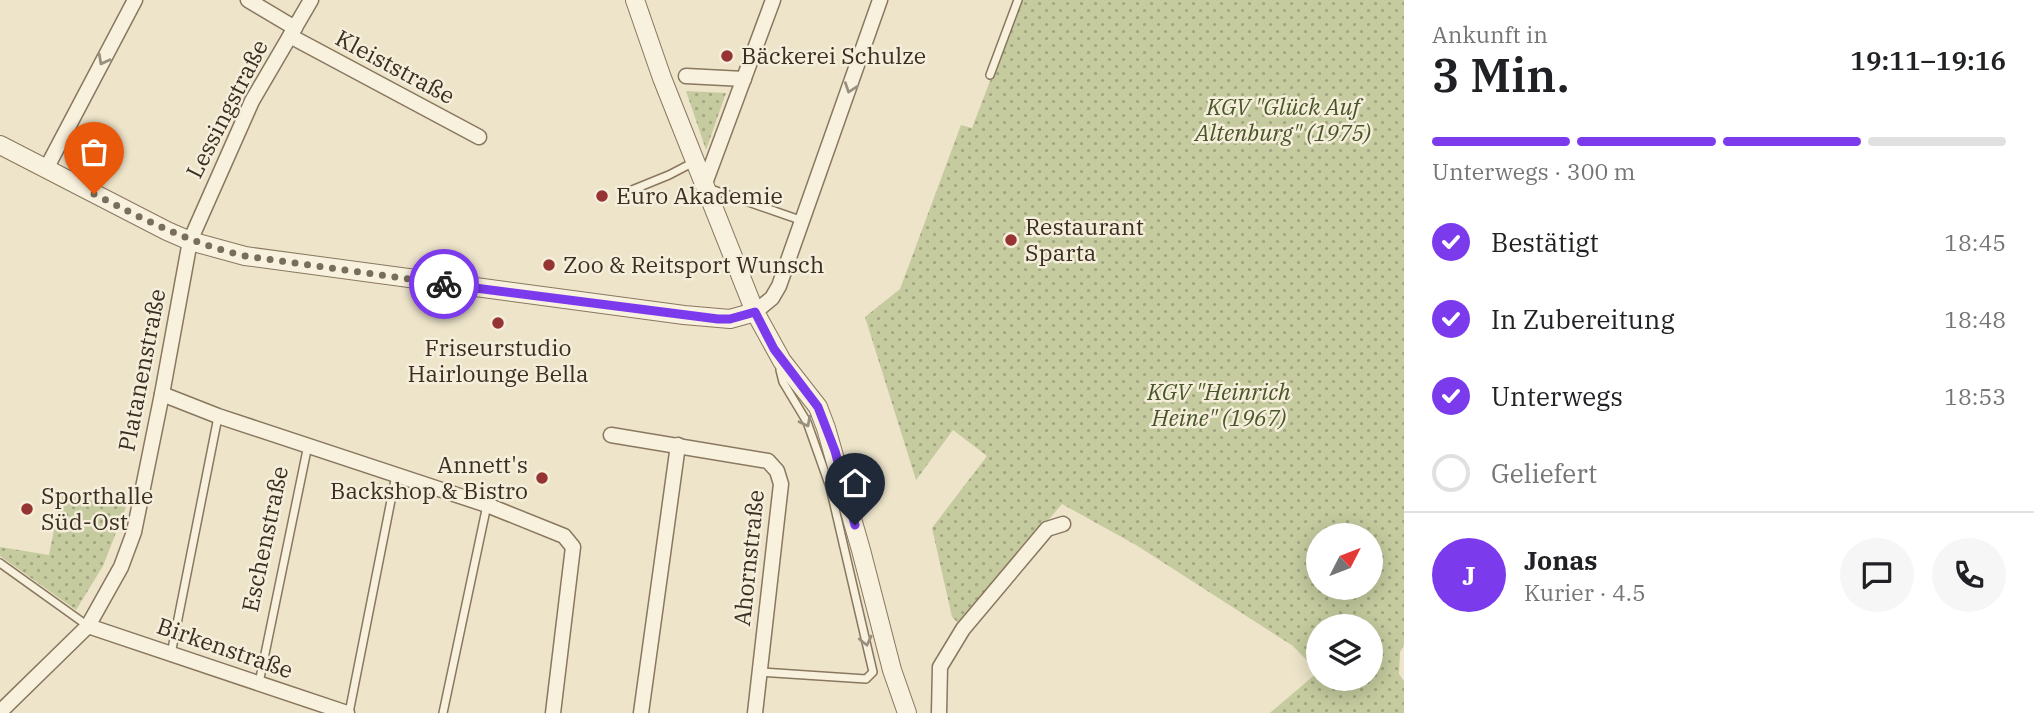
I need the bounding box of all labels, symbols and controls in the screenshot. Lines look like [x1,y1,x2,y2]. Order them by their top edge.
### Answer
text: Ankunft in [1432,19,1548,49]
street label: Kleiststraße [331,22,460,110]
street label: Lessingstraße [178,34,274,183]
place label: Bäckerei Schulze [741,40,926,70]
text: 19:11–19:16 [1850,43,2006,77]
text: 3 Min. [1432,45,1570,105]
marker: Bäckerei Schulze [719,48,735,64]
one-way arrow [98,53,112,66]
one-way arrow [844,81,858,93]
park label: KGV "Glück Auf Altenburg" (1975) [1193,91,1371,147]
pin [64,122,124,194]
icon: bag [75,133,113,171]
text: Unterwegs · 300 m [1432,156,1635,186]
place label: Euro Akademie [616,180,783,210]
marker: Euro Akademie [594,188,610,204]
place label: Restaurant Sparta [1025,211,1144,267]
icon: check [1432,223,1470,261]
text: Bestätigt [1491,225,1599,259]
text: 18:45 [1944,227,2006,257]
marker: Restaurant Sparta [1003,232,1019,248]
courier [409,249,479,319]
place label: Zoo & Reitsport Wunsch [563,249,824,279]
marker: Zoo & Reitsport Wunsch [541,257,557,273]
icon: bike [425,265,463,303]
street label: Platanenstraße [111,286,171,454]
icon: check [1432,300,1470,338]
text: In Zubereitung [1491,302,1675,336]
text: 18:48 [1944,304,2006,334]
marker: Friseurstudio Hairlounge Bella [490,315,506,331]
place label: Friseurstudio Hairlounge Bella [407,332,589,388]
park label: KGV "Heinrich Heine" (1967) [1146,376,1291,432]
icon: check [1432,377,1470,415]
text: Unterwegs [1491,379,1623,413]
text: 18:53 [1944,381,2006,411]
one-way arrow [798,415,812,427]
place label: Annett's Backshop & Bistro [330,449,528,505]
pin [825,453,885,525]
text: Geliefert [1491,456,1597,490]
street label: Eschenstraße [234,463,294,614]
icon: home [836,464,874,502]
marker: Annett's Backshop & Bistro [534,470,550,486]
place label: Sporthalle Süd-Ost [41,480,153,536]
street label: Ahornstraße [726,488,770,627]
marker: Sporthalle Süd-Ost [19,501,35,517]
north arrow [1306,523,1382,600]
map controls [1306,523,1383,691]
button: chat [1840,538,1914,612]
button: phone [1932,538,2006,612]
text: Jonas [1524,543,1598,577]
text: J [1462,558,1476,592]
text: Kurier · 4.5 [1524,577,1646,607]
street label: Birkenstraße [153,610,297,684]
button: layers [1306,614,1383,691]
one-way arrow [858,635,872,647]

